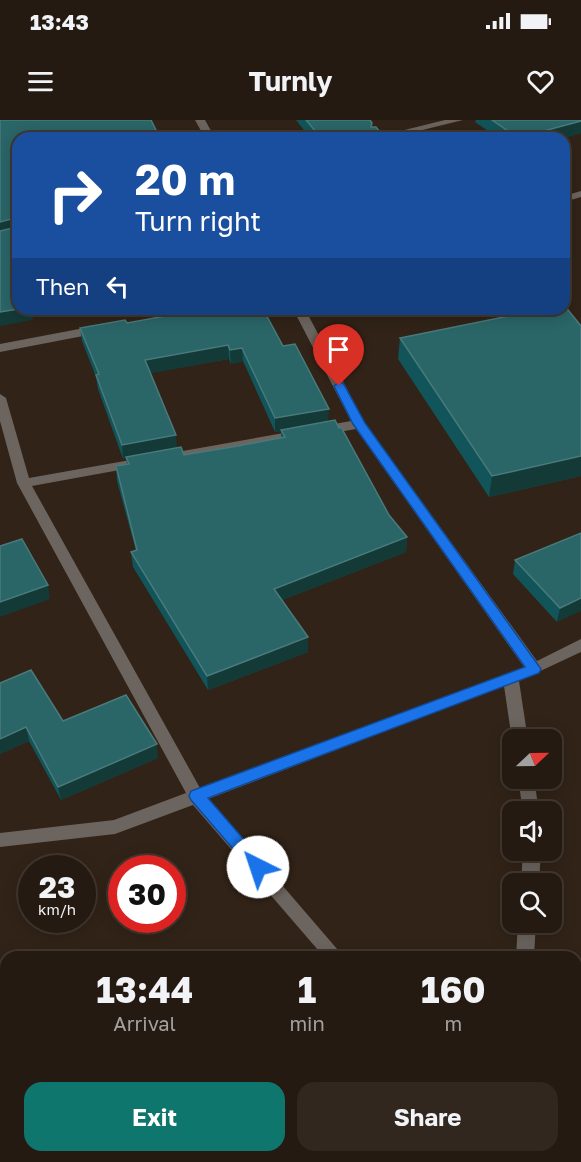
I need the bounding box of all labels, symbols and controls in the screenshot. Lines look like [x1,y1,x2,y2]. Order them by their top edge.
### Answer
text: 13:43 [30,8,89,35]
icon: menu [24,65,57,98]
text: Turnly [248,65,333,97]
icon: heart [524,65,557,98]
text: 20 m [135,154,235,204]
icon: right [36,156,114,234]
text: Turn right [135,205,261,237]
icon: left [101,270,134,303]
text: Then [36,273,89,300]
pin [313,324,364,386]
icon: arrive [322,333,355,366]
north arrow [502,729,562,789]
map controls [502,729,562,933]
button: sound [502,801,562,861]
position arrow [226,835,290,899]
speed limit sign: 30 [108,855,186,933]
text: 23 [39,869,75,905]
button: search [502,873,562,933]
text: km/h [38,900,76,918]
text: 13:44 [96,968,193,1011]
text: 1 [298,968,316,1011]
text: 160 [421,968,486,1011]
text: Arrival [113,1011,176,1035]
text: min [289,1011,325,1035]
text: m [445,1011,462,1035]
button: Exit [24,1082,285,1151]
button: Share [297,1082,558,1151]

